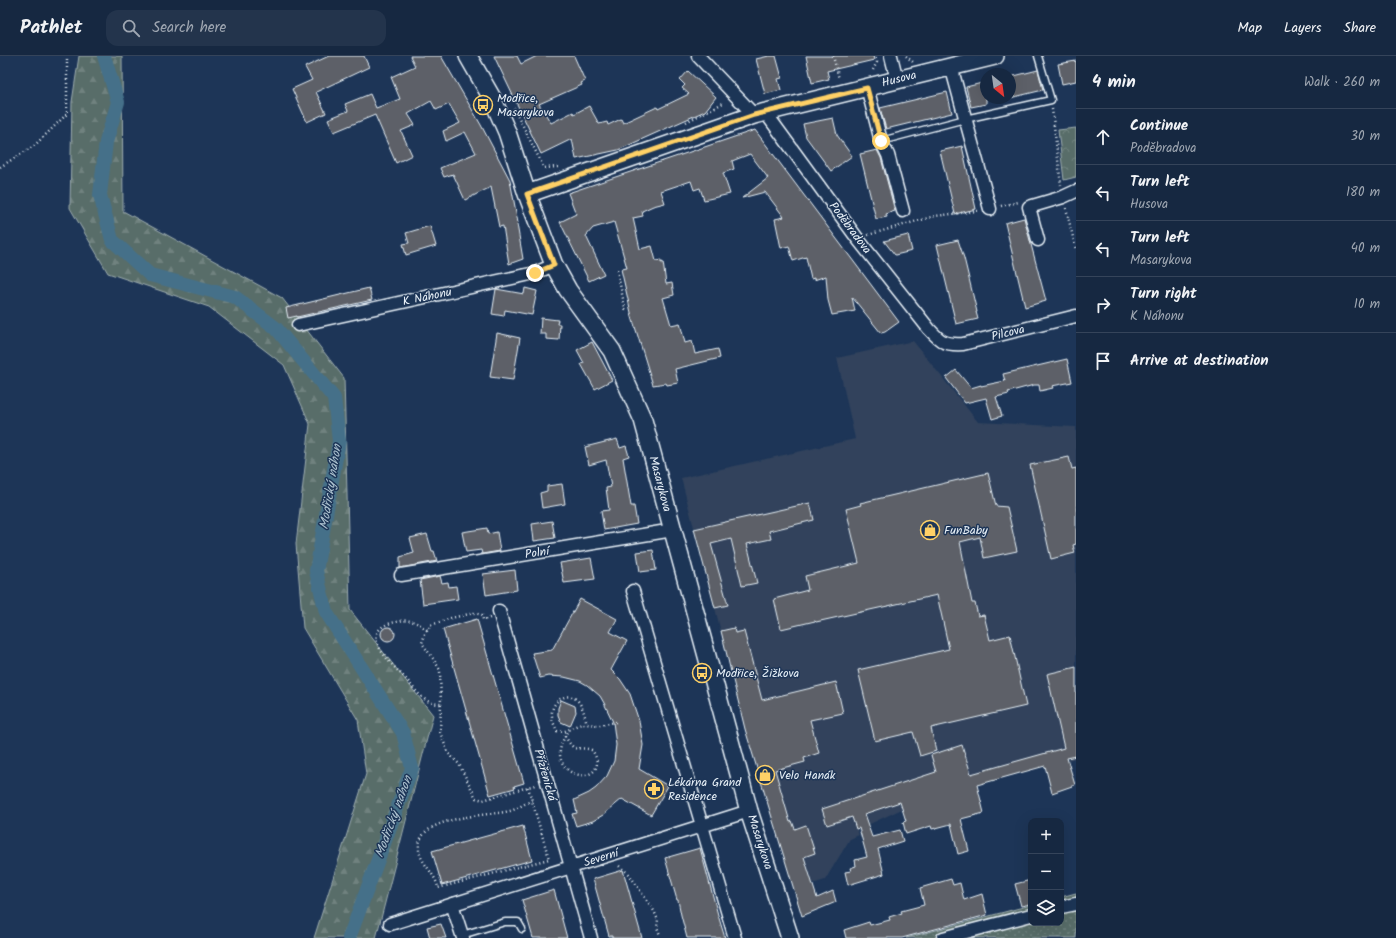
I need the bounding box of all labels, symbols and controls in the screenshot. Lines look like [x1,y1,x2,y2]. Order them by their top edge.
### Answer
search box [106,10,386,46]
text: Pathlet [20,13,82,43]
text: Search here [152,16,226,40]
icon: search [120,17,142,39]
text: Map [1238,17,1262,39]
text: Layers [1284,17,1322,39]
text: Share [1344,17,1376,39]
street label: Husova [880,65,919,92]
north arrow [980,68,1016,104]
text: 4 min [1092,69,1136,96]
text: Walk · 260 m [1304,72,1380,93]
place label: Modřice, Masarykova [497,89,555,122]
bus stop icon: Modřice, Masarykova [472,94,494,116]
text: Continue [1130,114,1188,138]
icon: ahead [1092,126,1114,148]
text: 30 m [1351,126,1380,147]
route start [872,132,890,150]
text: Poděbradova [1130,138,1196,159]
text: Turn left [1130,170,1190,194]
icon: left [1092,182,1114,204]
text: 180 m [1346,182,1380,203]
text: Husova [1130,194,1168,215]
street label: Poděbradova [824,198,876,258]
text: Turn left [1130,226,1190,250]
icon: left [1092,238,1114,260]
text: 40 m [1351,238,1380,259]
text: Masarykova [1130,250,1192,271]
route end [526,264,544,282]
street label: K Náhonu [401,282,454,311]
text: Turn right [1130,282,1197,306]
icon: right [1092,294,1114,316]
text: 10 m [1354,294,1380,315]
text: K Náhonu [1130,306,1184,327]
street label: Pilcova [989,320,1027,346]
text: Arrive at destination [1130,349,1269,373]
icon: arrive [1092,350,1114,372]
water label: Modřický náhon [314,442,348,531]
street label: Masarykova [643,454,677,514]
shop icon: FunBaby [919,519,941,541]
place label: FunBaby [944,521,988,540]
street label: Polní [524,541,553,564]
bus stop icon: Modřice, Žižkova [691,662,713,684]
place label: Modřice, Žižkova [716,664,799,683]
street label: Přízřenická [528,747,562,805]
shop icon: Velo Hanák [754,764,776,786]
place label: Velo Hanák [779,766,836,785]
water label: Modřický náhon [369,772,419,861]
place label: Lékárna Grand Residence [668,773,742,806]
pharmacy icon: Lékárna Grand Residence [643,778,665,800]
street label: Masarykova [742,812,778,872]
map controls [1028,818,1064,926]
button: + [1028,818,1064,854]
street label: Severní [581,843,623,872]
button: − [1028,854,1064,890]
button: layers [1028,890,1064,926]

